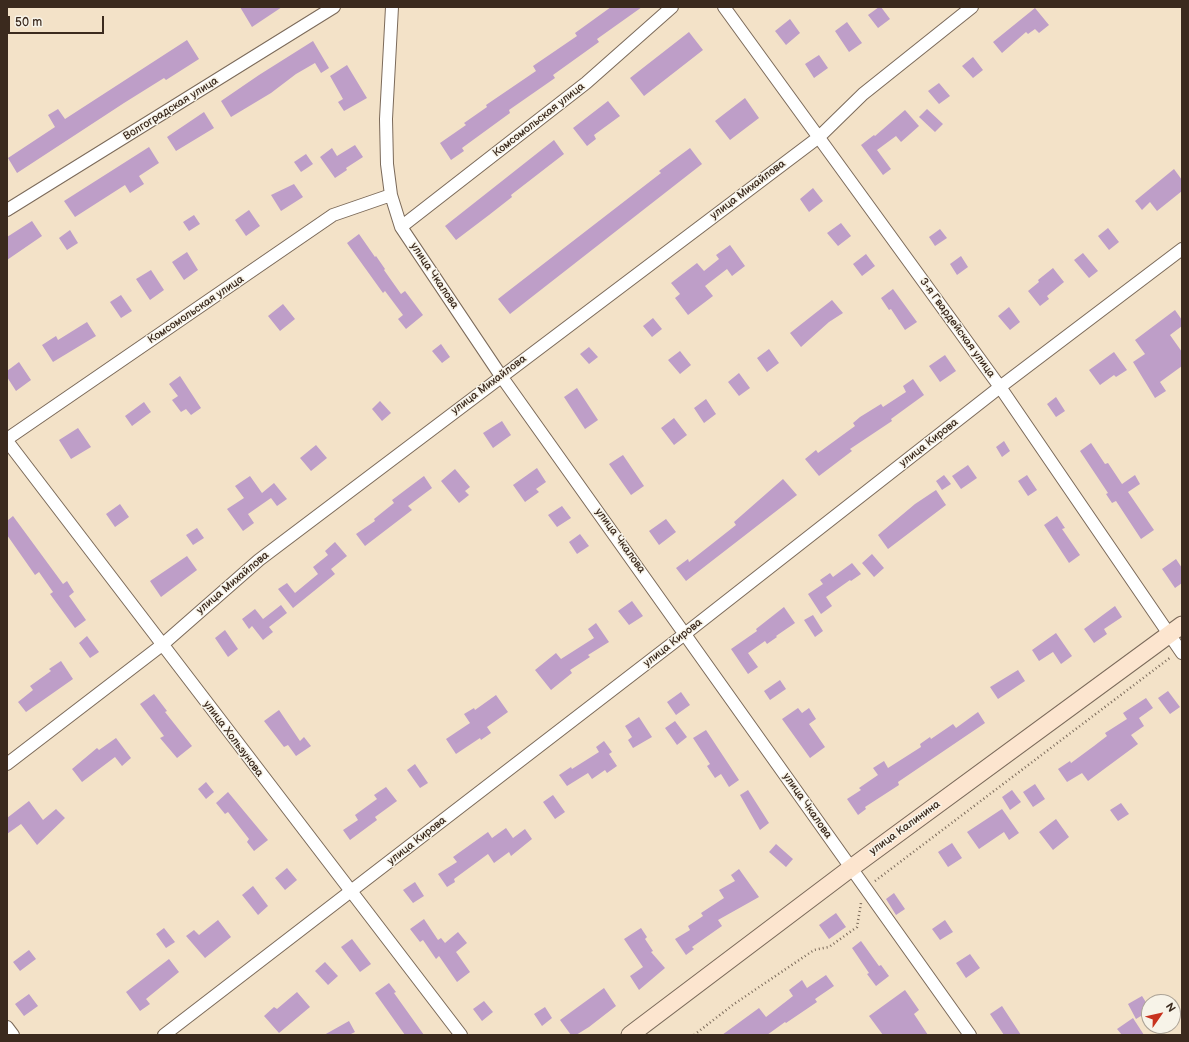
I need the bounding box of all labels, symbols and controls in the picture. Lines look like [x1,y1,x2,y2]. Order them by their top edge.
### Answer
scale bar [10,8,106,34]
text: 50 m [15,15,42,30]
street label: Волгоградская улица [121,74,221,144]
street label: Комсомольская улица [490,80,588,160]
street label: улица Михайлова [708,157,788,223]
street label: улица Чкалова [407,240,461,312]
street label: Комсомольская улица [146,273,246,347]
street label: 3-я Гвардейская улица [916,275,998,381]
street label: улица Михайлова [449,352,529,418]
street label: улица Кирова [897,416,961,470]
street label: улица Чкалова [592,506,648,576]
street label: улица Михайлова [194,549,272,617]
street label: улица Кирова [641,616,705,670]
street label: улица Хользунова [200,698,266,780]
street label: улица Чкалова [779,771,835,841]
street label: улица Калинина [867,798,943,858]
street label: улица Кирова [385,814,449,868]
north arrow [1141,994,1181,1034]
text: N [1163,1001,1178,1015]

